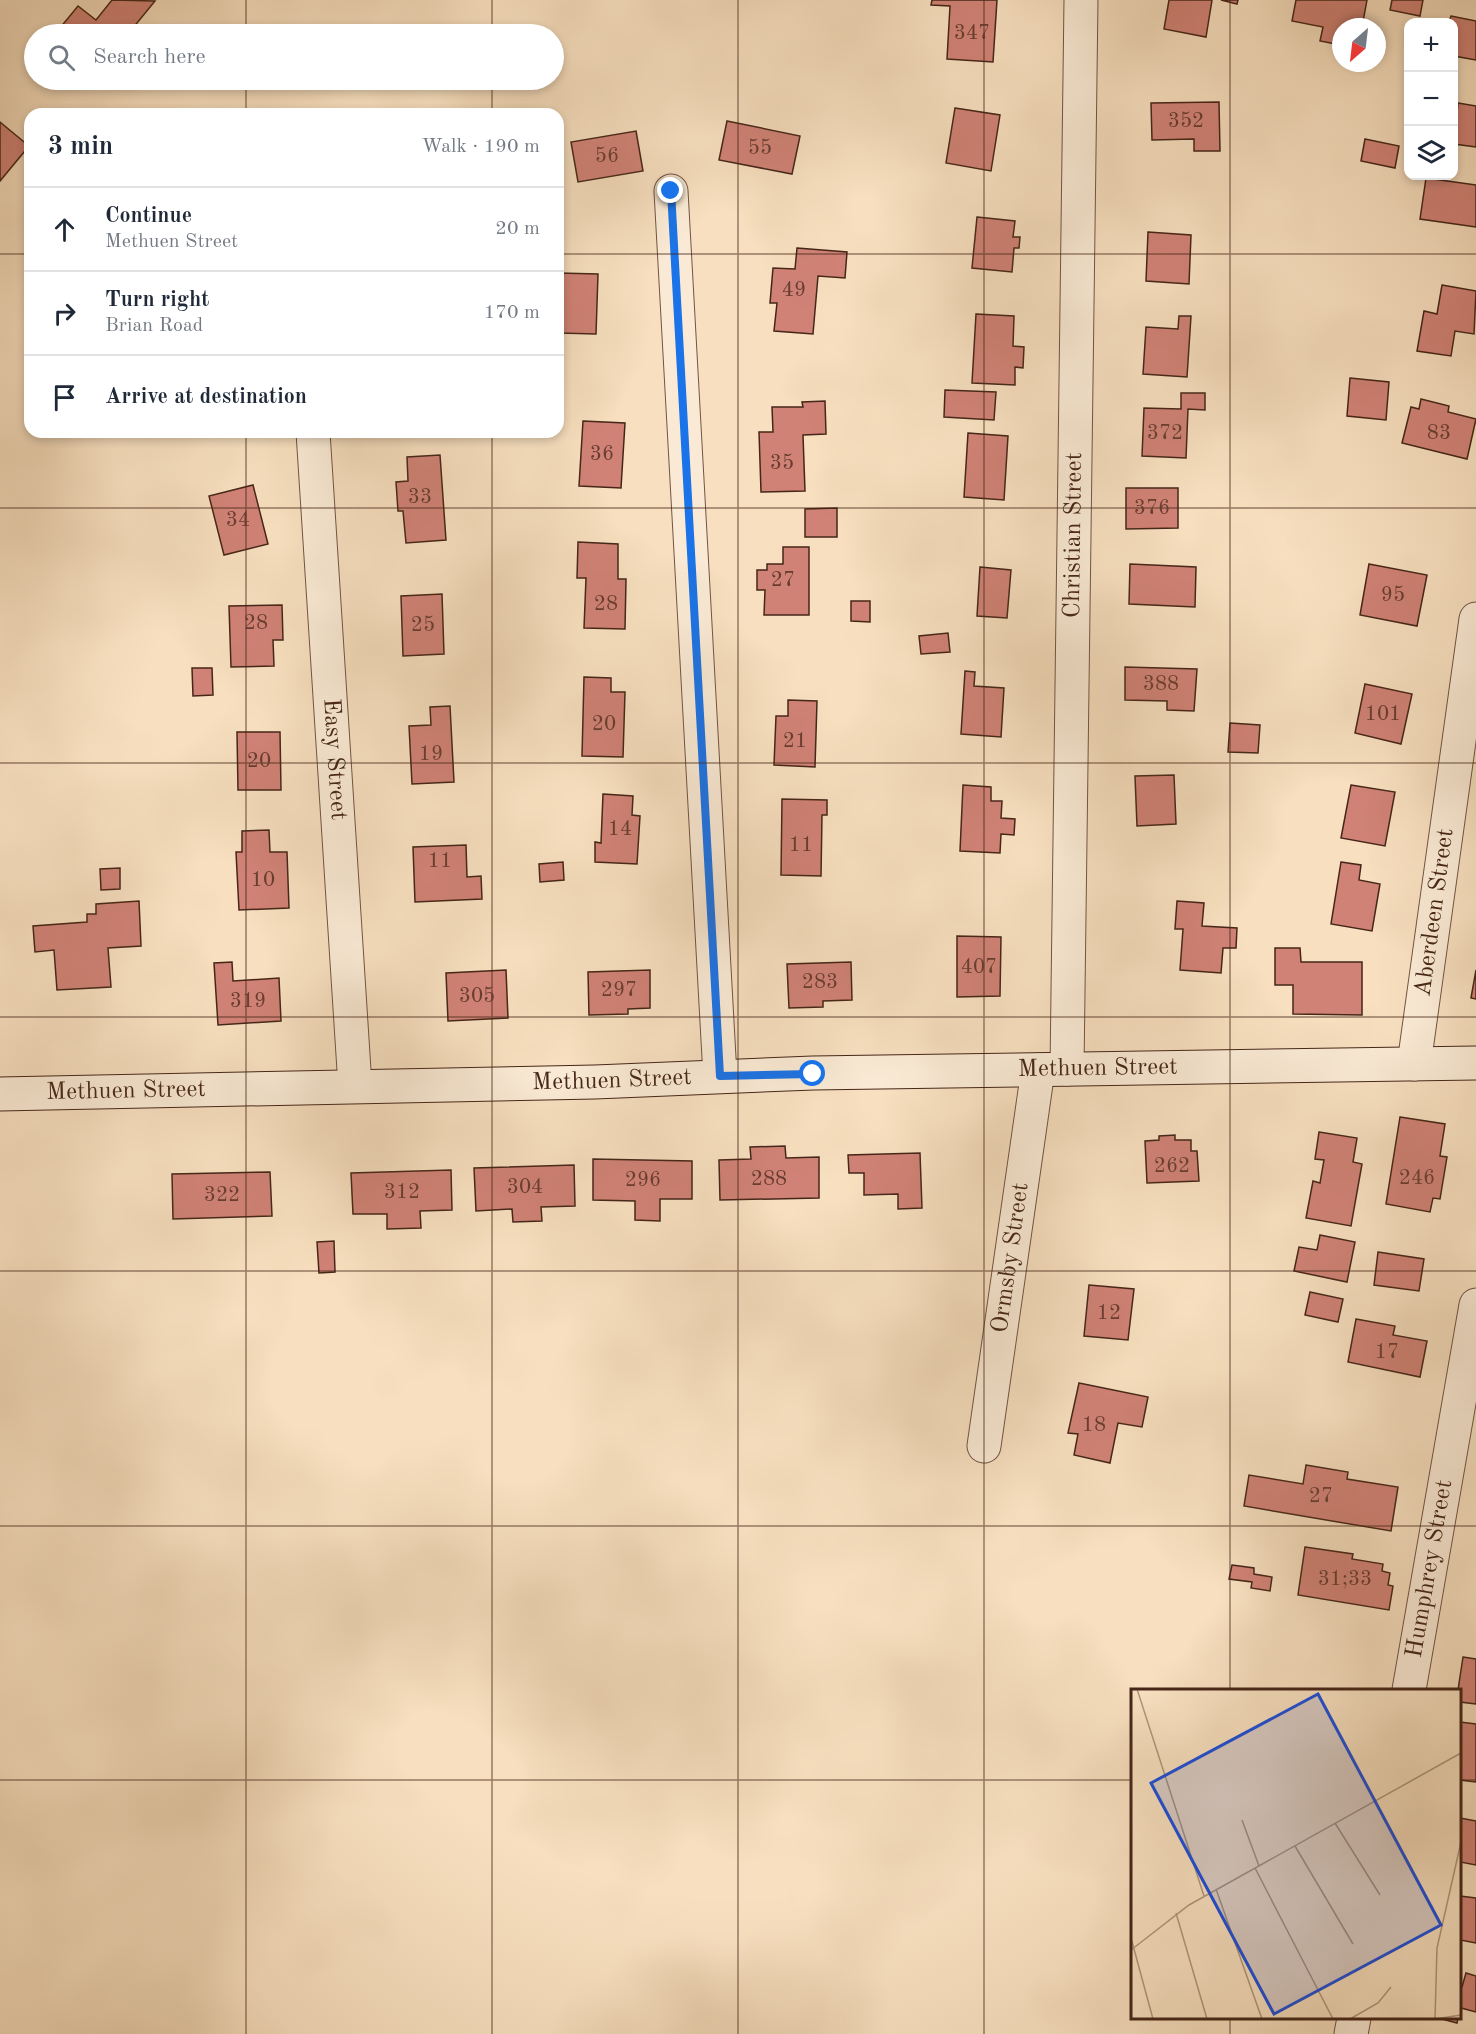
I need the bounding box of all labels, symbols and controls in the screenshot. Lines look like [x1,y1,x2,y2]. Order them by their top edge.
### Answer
north arrow [1332,18,1386,72]
map controls [1404,18,1458,180]
button: + [1404,18,1458,72]
house number: 347 [954,23,990,44]
search box [24,24,564,90]
icon: search [45,41,78,74]
text: Search here [93,46,206,68]
button: − [1404,72,1458,126]
house number: 352 [1168,111,1204,132]
button: layers [1404,126,1458,180]
text: 3 min [48,134,113,160]
text: Walk · 190 m [421,137,540,157]
house number: 55 [748,138,772,159]
house number: 56 [595,146,619,167]
route end [657,177,683,203]
text: Continue [105,205,192,227]
icon: ahead [48,213,81,246]
text: 20 m [495,219,540,239]
text: Methuen Street [105,232,238,252]
house number: 49 [782,280,806,301]
text: Turn right [105,289,209,311]
icon: right [48,297,81,330]
text: 170 m [484,303,540,323]
text: Brian Road [105,316,203,336]
icon: arrive [48,381,81,414]
text: Arrive at destination [105,386,307,408]
house number: 372 [1147,423,1183,444]
house number: 83 [1427,423,1451,444]
house number: 36 [590,444,614,465]
street label: Christian Street [1061,452,1087,618]
house number: 35 [770,453,794,474]
house number: 33 [408,487,432,508]
house number: 376 [1134,498,1170,519]
house number: 34 [226,510,250,531]
house number: 27 [771,570,795,591]
house number: 95 [1381,585,1405,606]
house number: 28 [594,594,618,615]
house number: 28 [244,613,268,634]
house number: 25 [411,615,435,636]
house number: 388 [1143,674,1179,695]
street label: Easy Street [318,698,350,821]
house number: 101 [1365,704,1401,725]
house number: 20 [592,714,616,735]
house number: 21 [783,731,807,752]
house number: 19 [419,744,443,765]
house number: 20 [247,751,271,772]
house number: 14 [608,819,632,840]
street label: Aberdeen Street [1412,827,1459,998]
house number: 11 [789,835,813,856]
house number: 11 [428,851,452,872]
house number: 10 [251,870,275,891]
house number: 407 [961,957,997,978]
house number: 283 [802,972,838,993]
house number: 297 [601,980,637,1001]
house number: 305 [459,986,495,1007]
house number: 319 [230,991,266,1012]
street label: Methuen Street [1018,1056,1178,1082]
route start [799,1060,825,1086]
street label: Methuen Street [532,1066,692,1095]
street label: Methuen Street [46,1078,206,1105]
house number: 262 [1154,1156,1190,1177]
house number: 246 [1399,1168,1435,1189]
house number: 288 [751,1169,787,1190]
house number: 296 [625,1170,661,1191]
house number: 304 [507,1177,543,1198]
street label: Ormsby Street [988,1181,1034,1335]
house number: 312 [384,1182,420,1203]
house number: 322 [204,1185,240,1206]
house number: 12 [1097,1303,1121,1324]
house number: 17 [1375,1342,1399,1363]
house number: 18 [1082,1415,1106,1436]
street label: Humphrey Street [1403,1478,1457,1660]
house number: 27 [1309,1486,1333,1507]
house number: 31;33 [1318,1569,1372,1590]
inset map [1131,1689,1461,2019]

